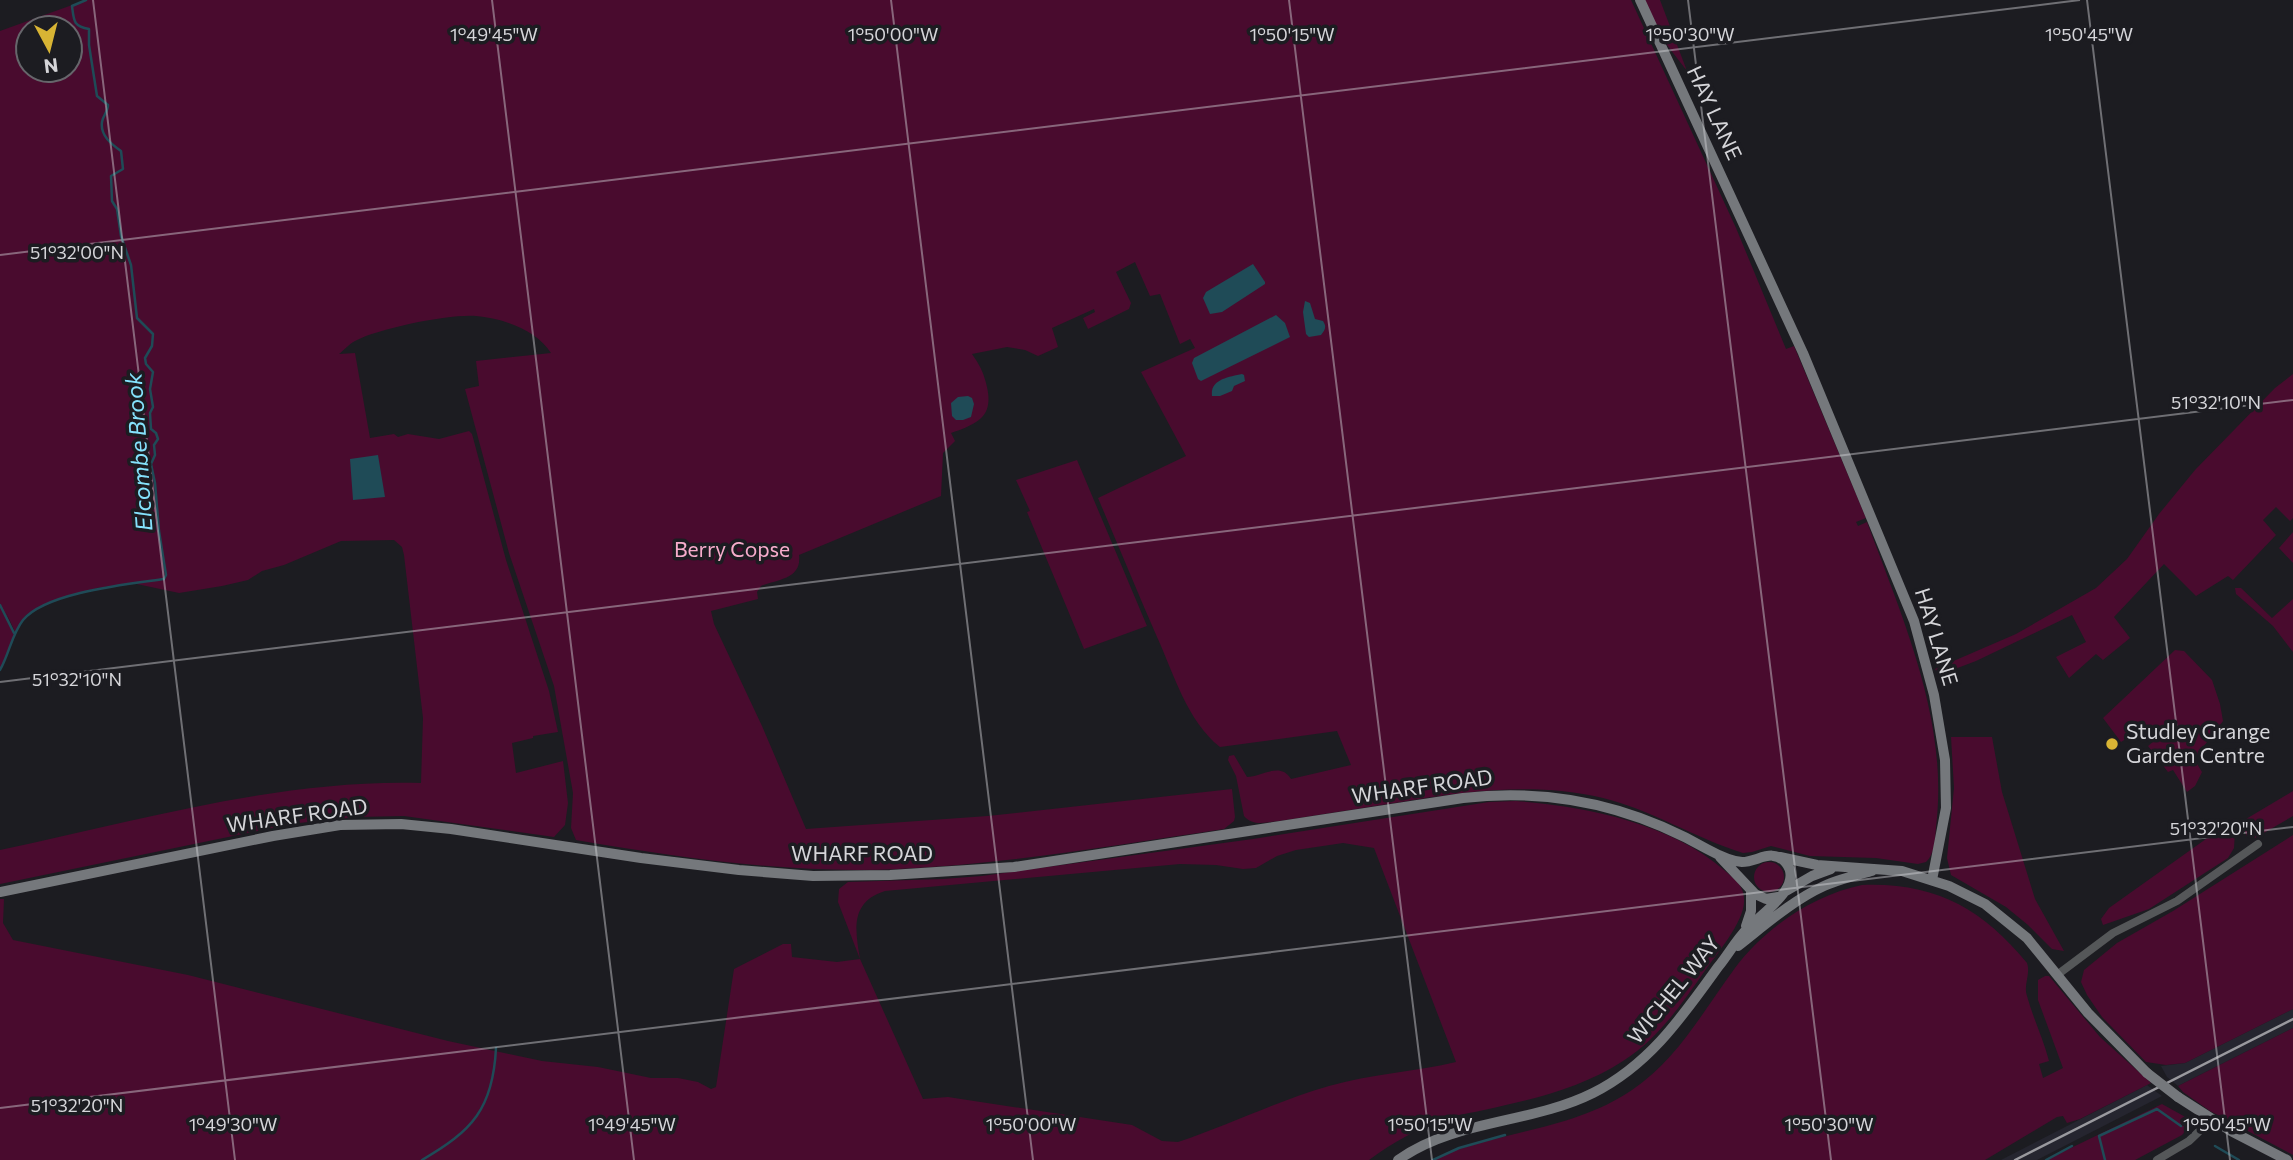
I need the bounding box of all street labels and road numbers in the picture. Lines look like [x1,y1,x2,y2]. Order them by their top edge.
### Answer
street label: HAY LANE [1683,61,1748,163]
street label: HAY LANE [1911,585,1964,688]
street label: WHARF ROAD [1350,763,1494,808]
street label: WHARF ROAD [225,792,369,837]
street label: WHARF ROAD [791,840,933,865]
street label: WICHEL WAY [1622,930,1724,1048]

